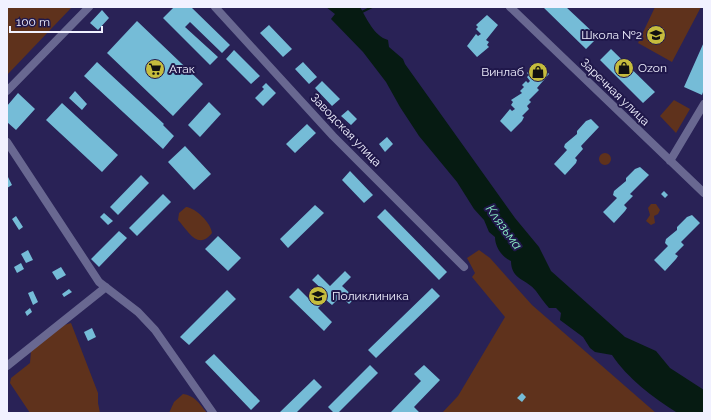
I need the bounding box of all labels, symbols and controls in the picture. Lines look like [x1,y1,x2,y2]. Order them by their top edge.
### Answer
scale bar [10,8,102,34]
text: 100 m [16,15,50,29]
school or university icon: Школа №2 [645,24,667,46]
place label: Школа №2 [581,28,642,42]
street label: Заречная улица [578,56,652,128]
shop icon: Ozon [613,57,635,79]
supermarket icon: Атак [144,58,166,80]
shop icon: Винлаб [527,61,549,83]
place label: Ozon [638,61,667,75]
place label: Атак [169,62,195,76]
place label: Винлаб [481,65,524,79]
street label: Заводская улица [308,91,384,169]
water label: Клязьма [483,202,525,253]
school or university icon: Поликлиника [307,285,329,307]
place label: Поликлиника [332,289,409,303]

